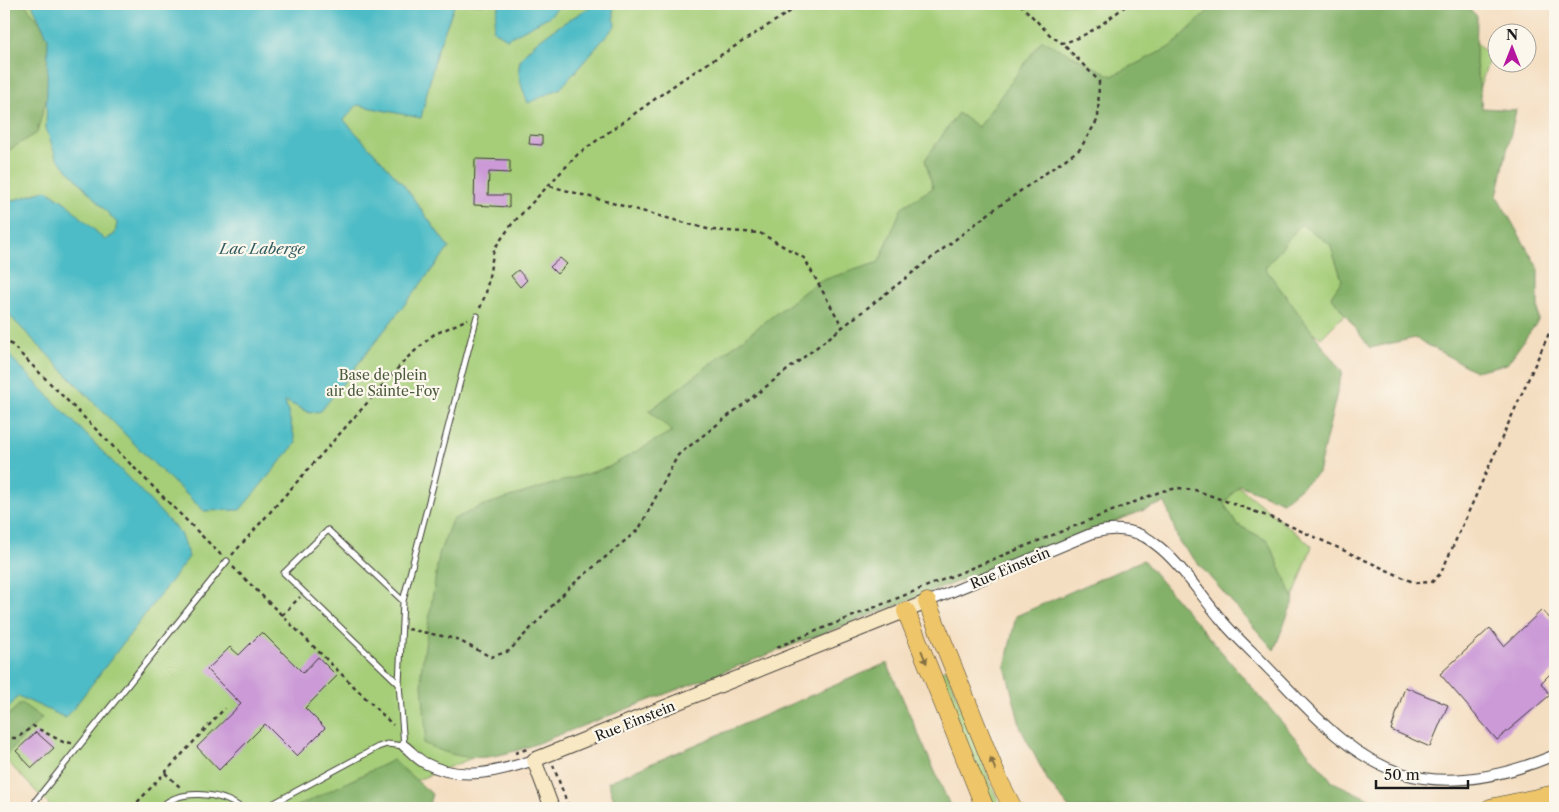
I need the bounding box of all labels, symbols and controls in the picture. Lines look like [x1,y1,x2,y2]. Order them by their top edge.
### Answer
north arrow [1486,22,1536,72]
text: N [1506,26,1518,44]
water label: Lac Laberge [218,239,305,258]
park label: Base de plein air de Sainte-Foy [326,366,440,400]
street label: Rue Einstein [967,543,1053,593]
one-way arrow [921,649,928,664]
street label: Rue Einstein [592,697,678,745]
one-way arrow [988,757,996,771]
scale bar [1376,757,1469,789]
text: 50 m [1384,765,1420,784]

